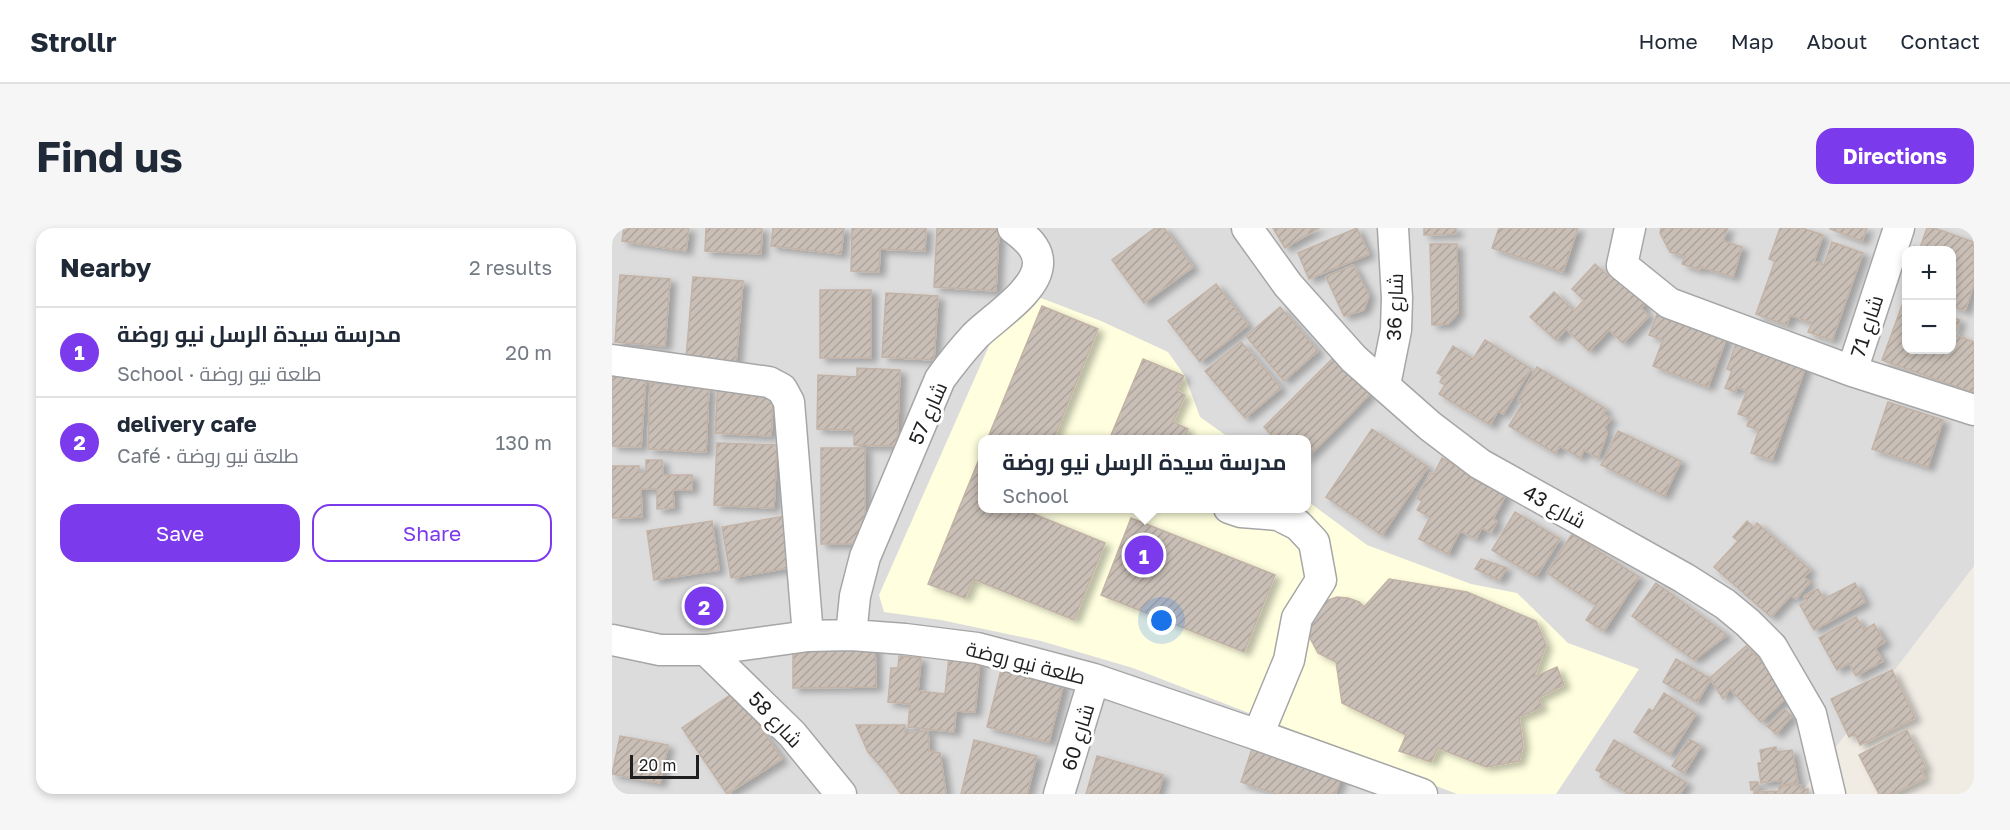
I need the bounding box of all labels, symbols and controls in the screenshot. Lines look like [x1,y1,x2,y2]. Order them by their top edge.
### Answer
text: Strollr [30,25,117,58]
text: Home [1638,28,1698,54]
text: Map [1731,28,1774,54]
text: About [1807,28,1867,54]
text: Contact [1900,28,1980,54]
button: Directions [1816,128,1974,184]
text: Find us [36,131,183,181]
map controls [1902,246,1956,354]
button: + [1902,246,1956,300]
text: Nearby [60,252,151,283]
text: 2 results [469,255,552,279]
street label: شارع 36 [1381,273,1410,341]
street label: شارع 71 [1845,292,1890,361]
button: − [1902,300,1956,354]
text: مدرسة سيدة الرسل نيو روضة [117,320,401,347]
text: 1 [74,340,85,364]
text: 20 m [505,340,552,364]
text: School · طلعة نيو روضة [117,361,322,385]
street label: شارع 57 [903,378,954,449]
text: delivery cafe [117,410,257,437]
text: 2 [73,430,86,454]
text: 130 m [496,430,552,454]
popup [978,435,1311,513]
text: Café · طلعة نيو روضة [117,443,299,467]
text: مدرسة سيدة الرسل نيو روضة [1002,448,1287,475]
street label: شارع 43 [1518,479,1590,536]
text: School [1002,483,1069,507]
button: Save [60,504,300,562]
button: Share [312,504,552,562]
pin: 1 [1124,532,1164,578]
pin: 2 [684,584,724,628]
your location [1147,606,1176,635]
street label: طلعة نيو روضة [964,636,1088,689]
street label: شارع 58 [742,686,808,754]
street label: شارع 60 [1056,701,1101,774]
scale bar [630,752,699,780]
text: 20 m [639,755,676,775]

